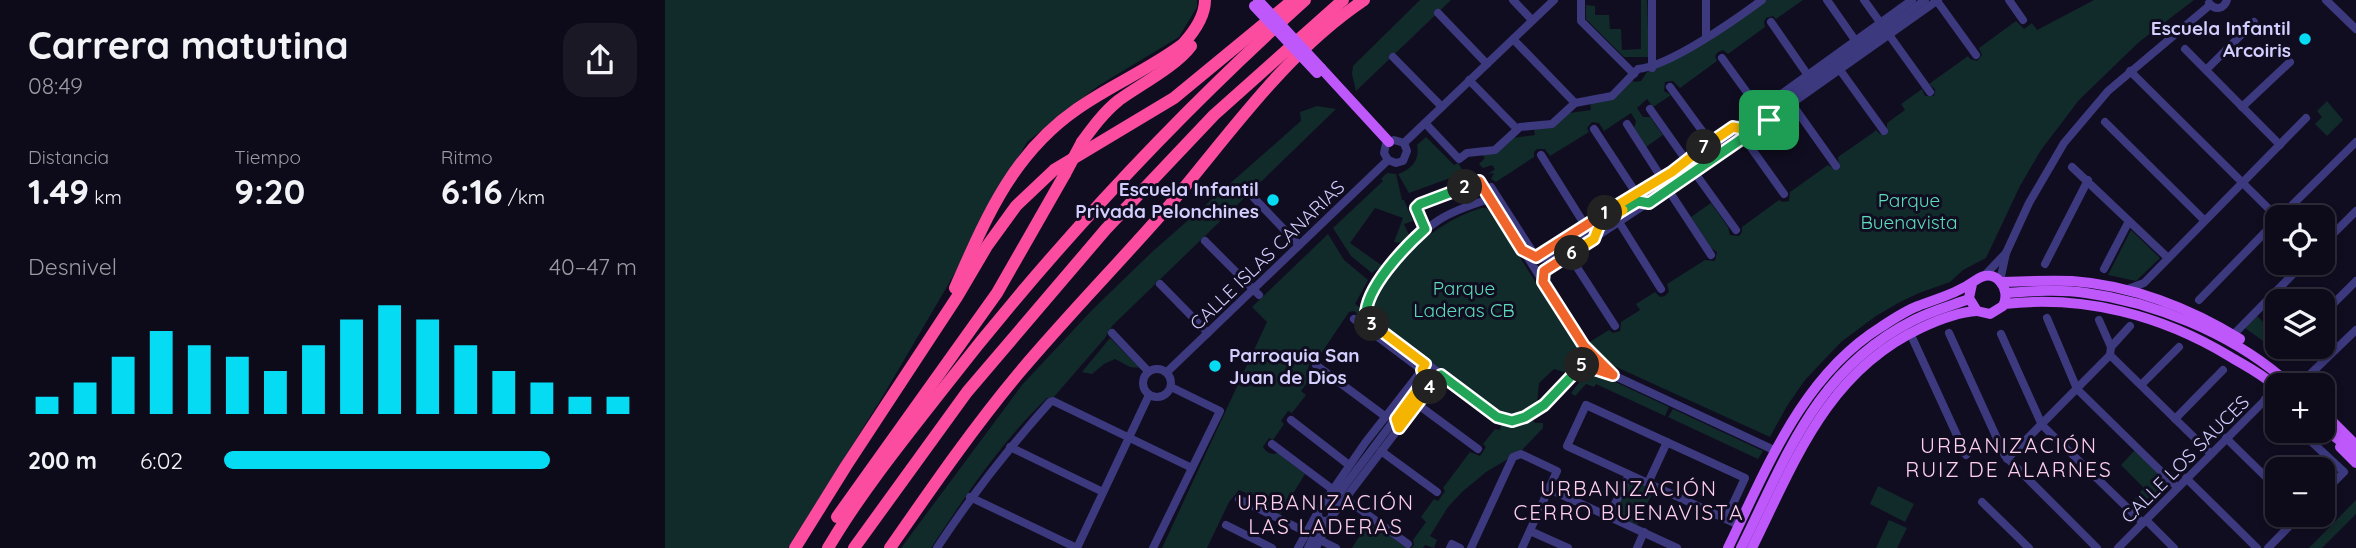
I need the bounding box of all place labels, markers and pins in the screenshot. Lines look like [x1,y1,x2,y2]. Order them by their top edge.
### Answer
place label: Escuela Infantil Arcoiris [2151,16,2291,62]
marker: Escuela Infantil Arcoiris [2297,31,2313,47]
pin [1739,90,1799,150]
pin: 7 [1686,130,1721,164]
pin: 2 [1447,170,1483,204]
place label: Escuela Infantil Privada Pelonchines [1075,177,1259,223]
marker: Escuela Infantil Privada Pelonchines [1265,192,1281,208]
pin: 1 [1587,196,1623,230]
pin: 6 [1555,236,1590,270]
pin: 3 [1355,306,1389,342]
place label: Parroquia San Juan de Dios [1229,343,1360,389]
pin: 5 [1565,348,1599,382]
marker: Parroquia San Juan de Dios [1207,358,1223,374]
pin: 4 [1413,370,1447,404]

